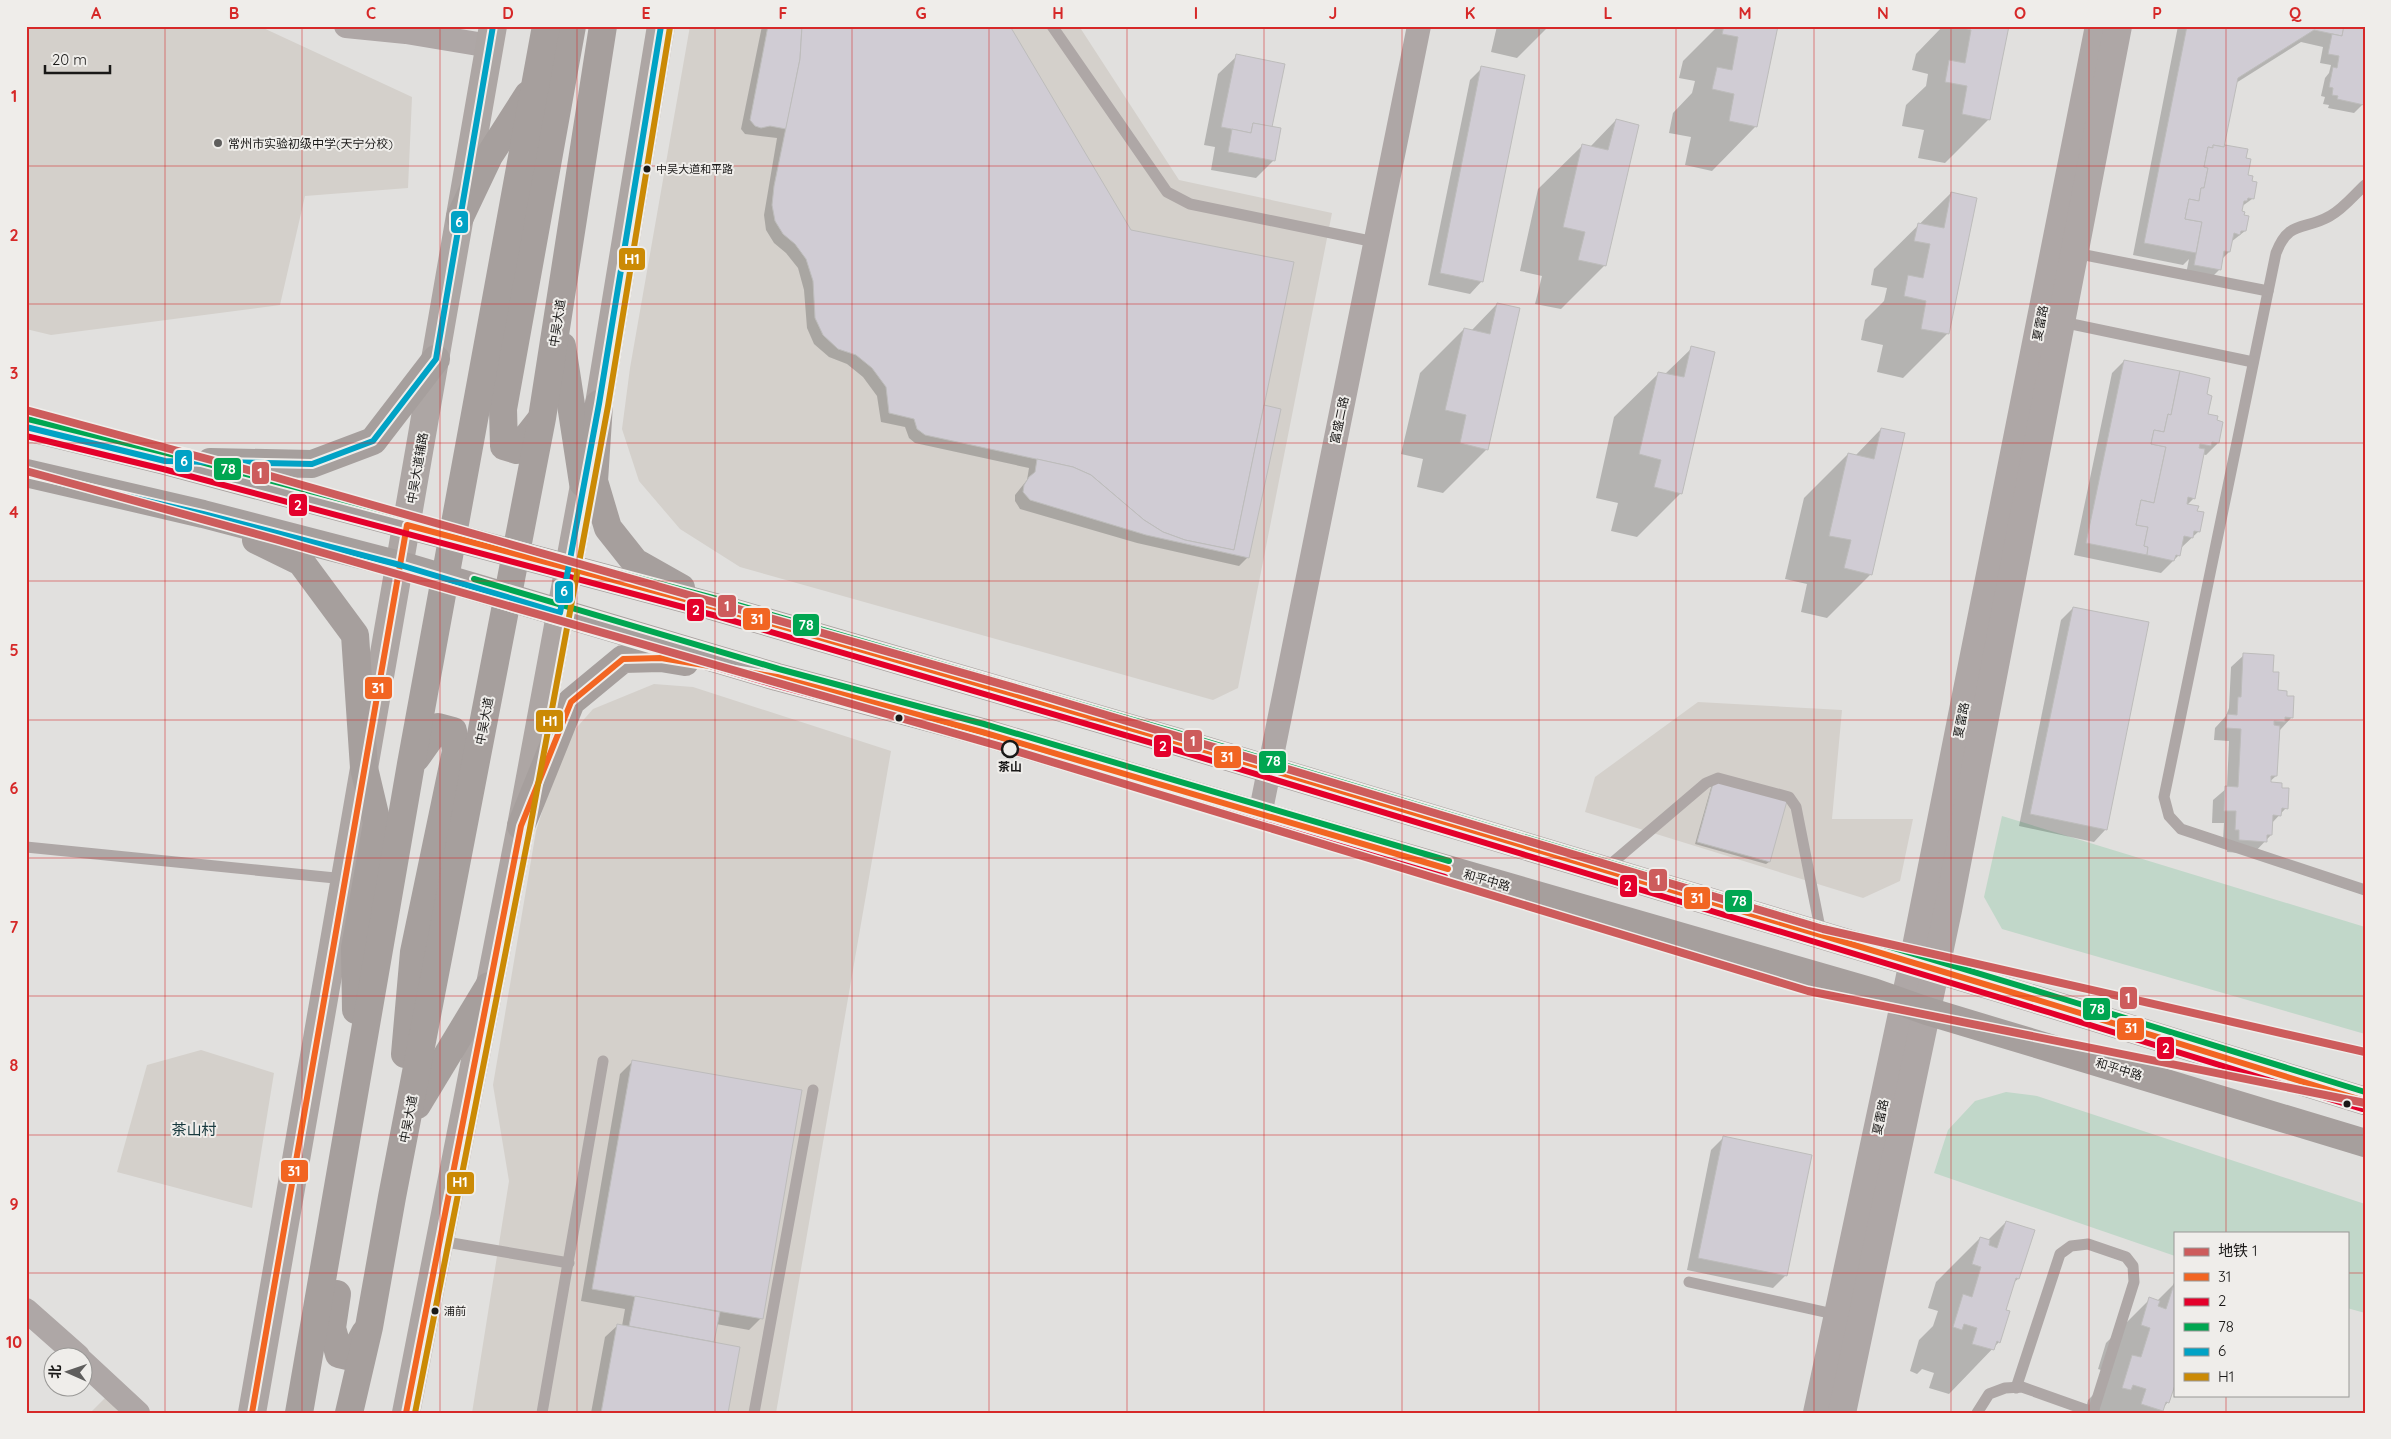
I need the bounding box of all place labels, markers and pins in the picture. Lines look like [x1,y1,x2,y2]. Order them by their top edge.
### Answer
place label: 常州市实验初级中学(天宁分校) [228,136,393,151]
marker: 常州市实验初级中学(天宁分校) [212,137,224,149]
place label: 中吴大道和平路 [656,162,733,176]
marker: 中吴大道和平路 [642,164,652,174]
unlabelled marker [894,713,904,723]
marker: 茶山 [1001,740,1019,758]
place label: 茶山 [998,759,1022,774]
unlabelled marker [2342,1099,2352,1109]
place label: 浦前 [444,1304,466,1318]
marker: 浦前 [430,1306,440,1316]

